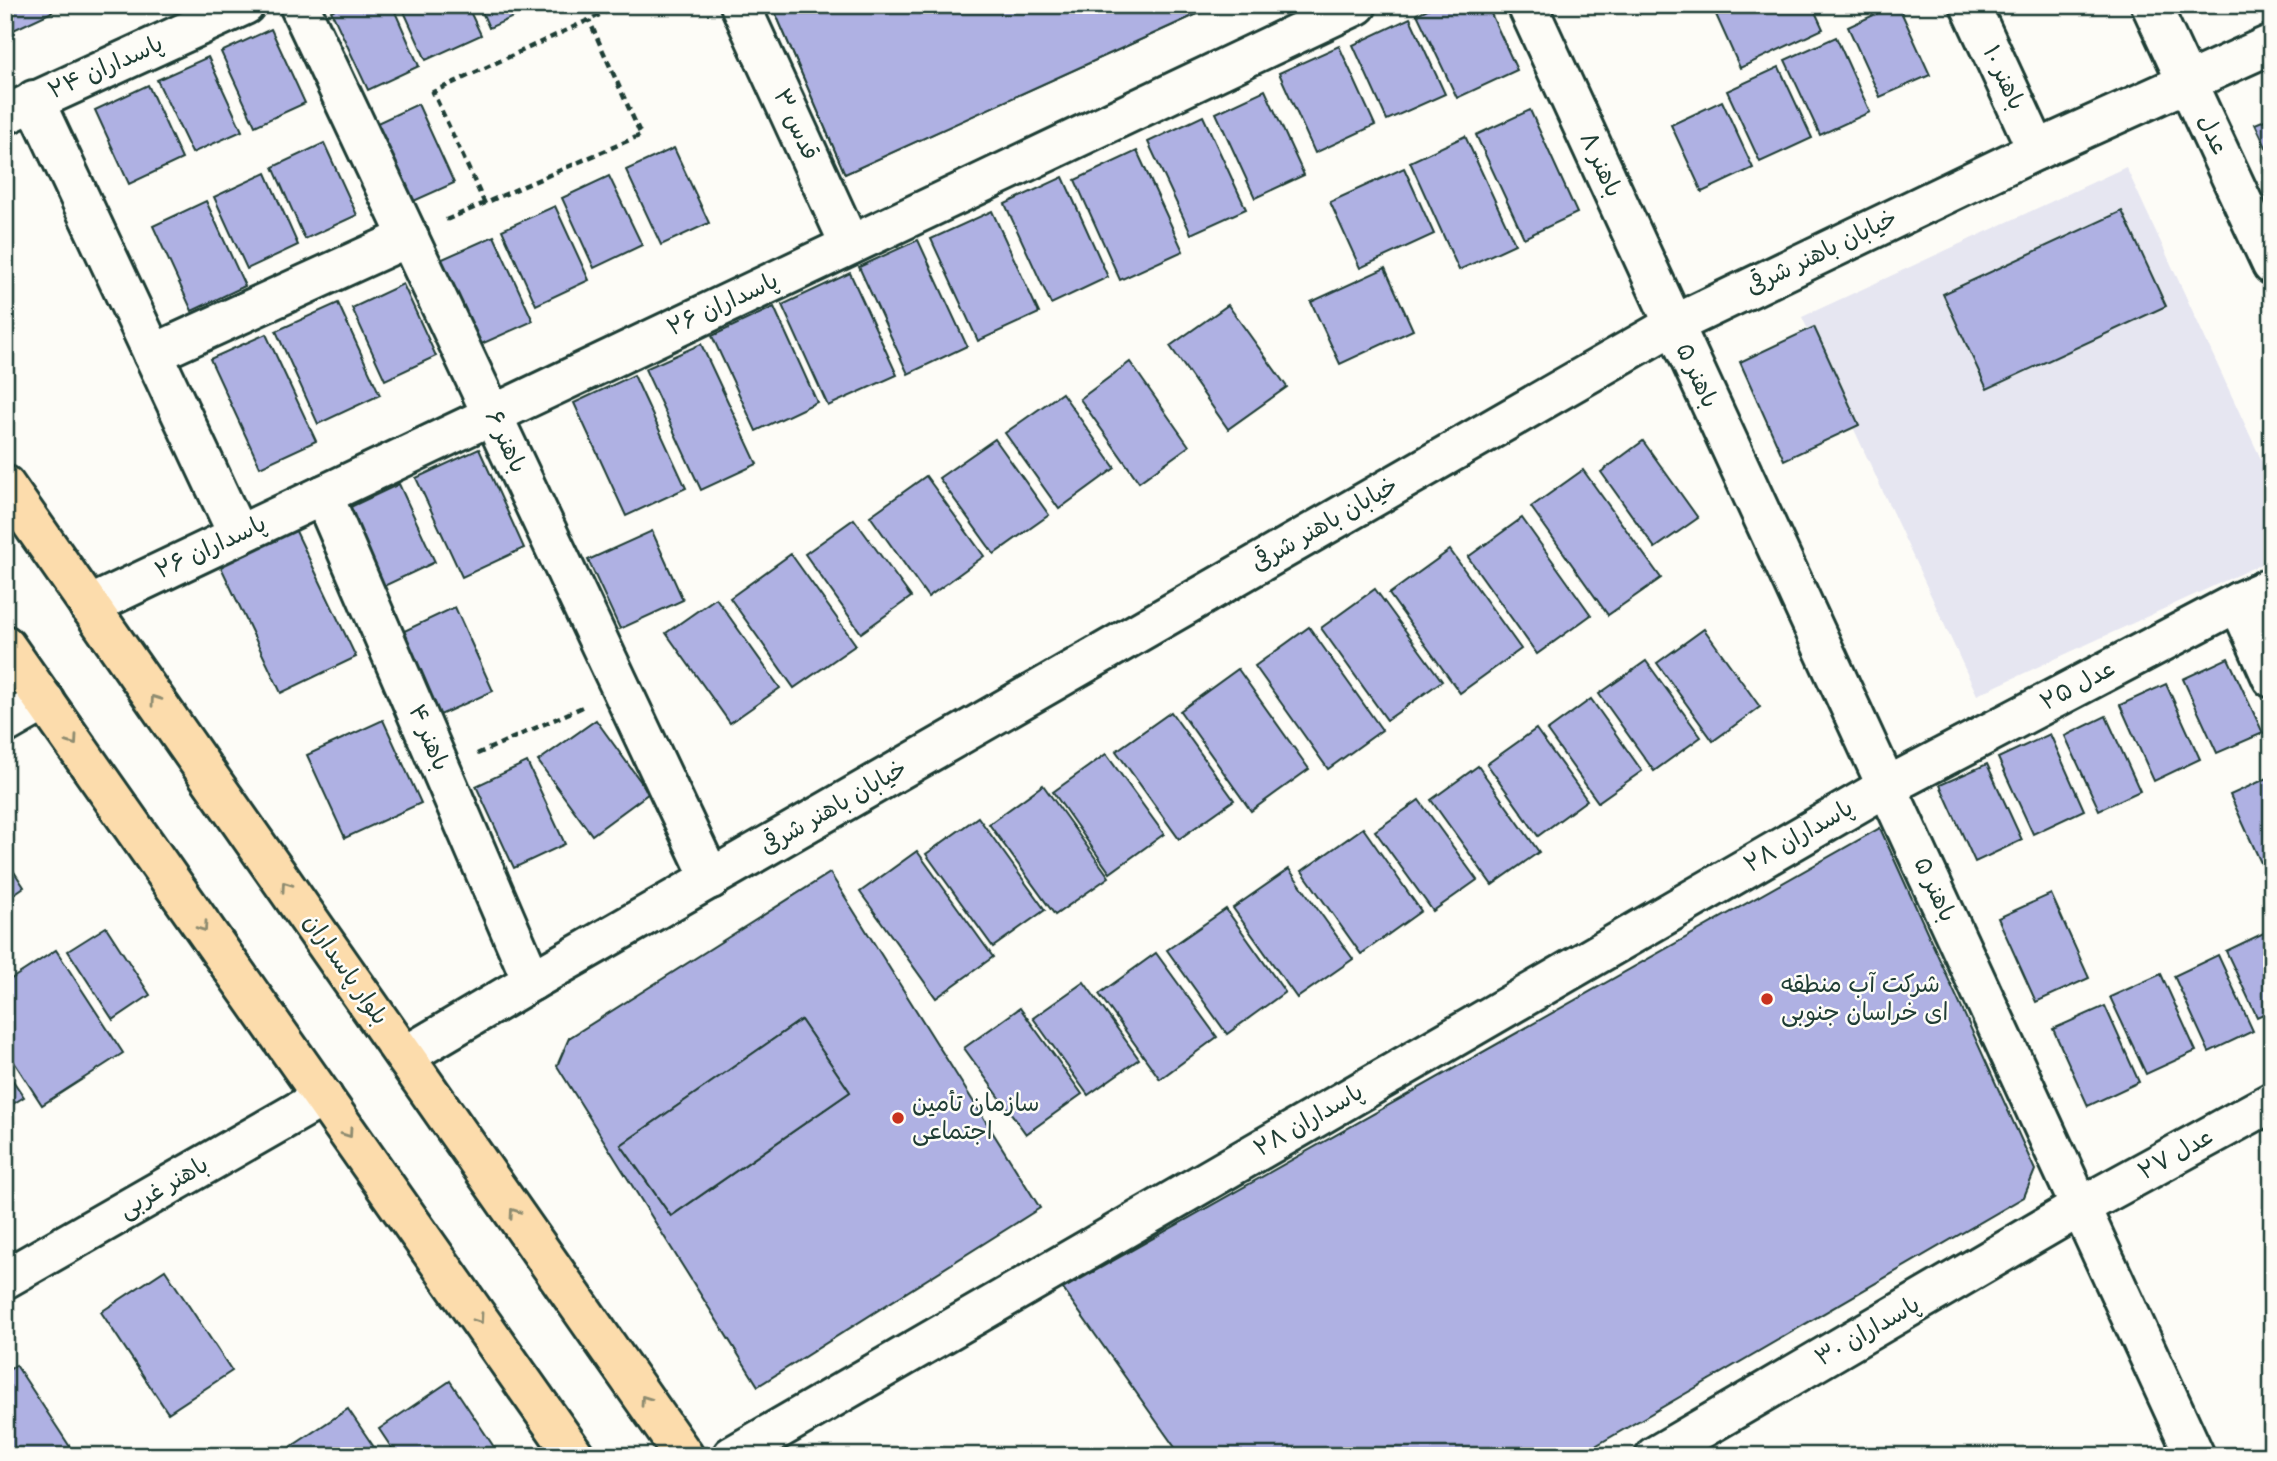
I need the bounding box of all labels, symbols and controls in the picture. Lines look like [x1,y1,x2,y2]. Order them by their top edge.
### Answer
street label: پاسداران ۲۴ [44,29,168,107]
street label: باهنر ۱۰ [1975,41,2031,115]
street label: قدس ۳ [765,84,825,166]
street label: عدل [2189,110,2235,160]
street label: باهنر ۸ [1572,127,1628,203]
street label: خیابان باهنر شرقی [1741,202,1903,303]
street label: پاسداران ۲۶ [662,266,784,344]
street label: باهنر ۵ [1668,339,1724,413]
street label: باهنر ۶ [477,405,533,479]
street label: خیابان باهنر شرقی [1245,470,1404,580]
street label: پاسداران ۲۶ [150,509,272,587]
street label: عدل ۲۵ [2035,653,2121,719]
one-way arrow [151,695,164,708]
street label: باهنر ۴ [400,700,456,776]
one-way arrow [65,733,77,746]
street label: خیابان باهنر شرقی [754,753,913,863]
street label: پاسداران ۲۸ [1739,793,1859,881]
street label: باهنر ۵ [1906,853,1962,927]
one-way arrow [282,881,294,894]
street label: بلوار پاسداران [295,908,395,1032]
one-way arrow [195,919,207,932]
place label: شرکت آب منطقه ای خراسان جنوبی [1781,970,1948,1029]
marker: شرکت آب منطقه ای خراسان جنوبی [1759,991,1775,1007]
street label: پاسداران ۲۸ [1249,1077,1369,1165]
place label: سازمان تأمین اجتماعی [912,1089,1040,1148]
marker: سازمان تأمین اجتماعی [890,1110,906,1126]
street label: عدل ۲۷ [2133,1122,2219,1188]
one-way arrow [340,1125,352,1138]
street label: باهنر غربی [114,1150,214,1226]
one-way arrow [510,1208,522,1221]
street label: پاسداران ۳۰ [1810,1290,1926,1374]
one-way arrow [471,1311,483,1324]
one-way arrow [641,1395,653,1408]

